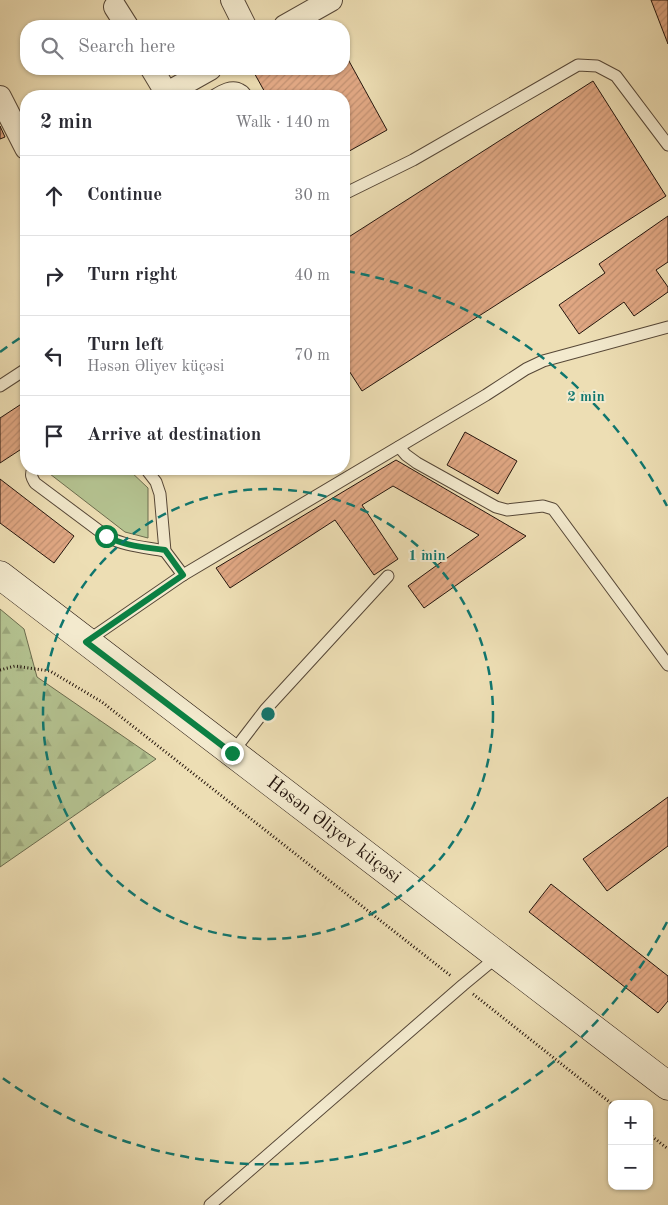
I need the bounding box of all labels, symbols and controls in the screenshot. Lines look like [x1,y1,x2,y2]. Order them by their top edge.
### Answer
search box [20,20,350,75]
icon: search [38,34,66,62]
text: Search here [78,38,175,57]
text: 2 min [40,112,93,133]
text: Walk · 140 m [235,115,330,131]
icon: ahead [40,182,68,210]
text: Continue [87,186,162,205]
text: 30 m [294,188,330,204]
icon: right [40,262,68,290]
text: Turn right [87,266,177,285]
text: 40 m [294,268,330,284]
text: Turn left [87,336,164,355]
icon: left [40,342,68,370]
text: 70 m [294,348,330,364]
text: Həsən Əliyev küçəsi [87,359,224,375]
text: 2 min [567,390,605,405]
icon: arrive [40,422,68,450]
text: Arrive at destination [87,426,261,445]
route start [95,525,118,548]
text: 1 min [408,549,446,564]
centre of rings [259,705,277,723]
route end [221,742,244,765]
street label: Həsən Əliyev küçəsi [263,773,404,887]
map controls [608,1100,653,1190]
button: + [608,1100,653,1145]
button: − [608,1145,653,1190]

